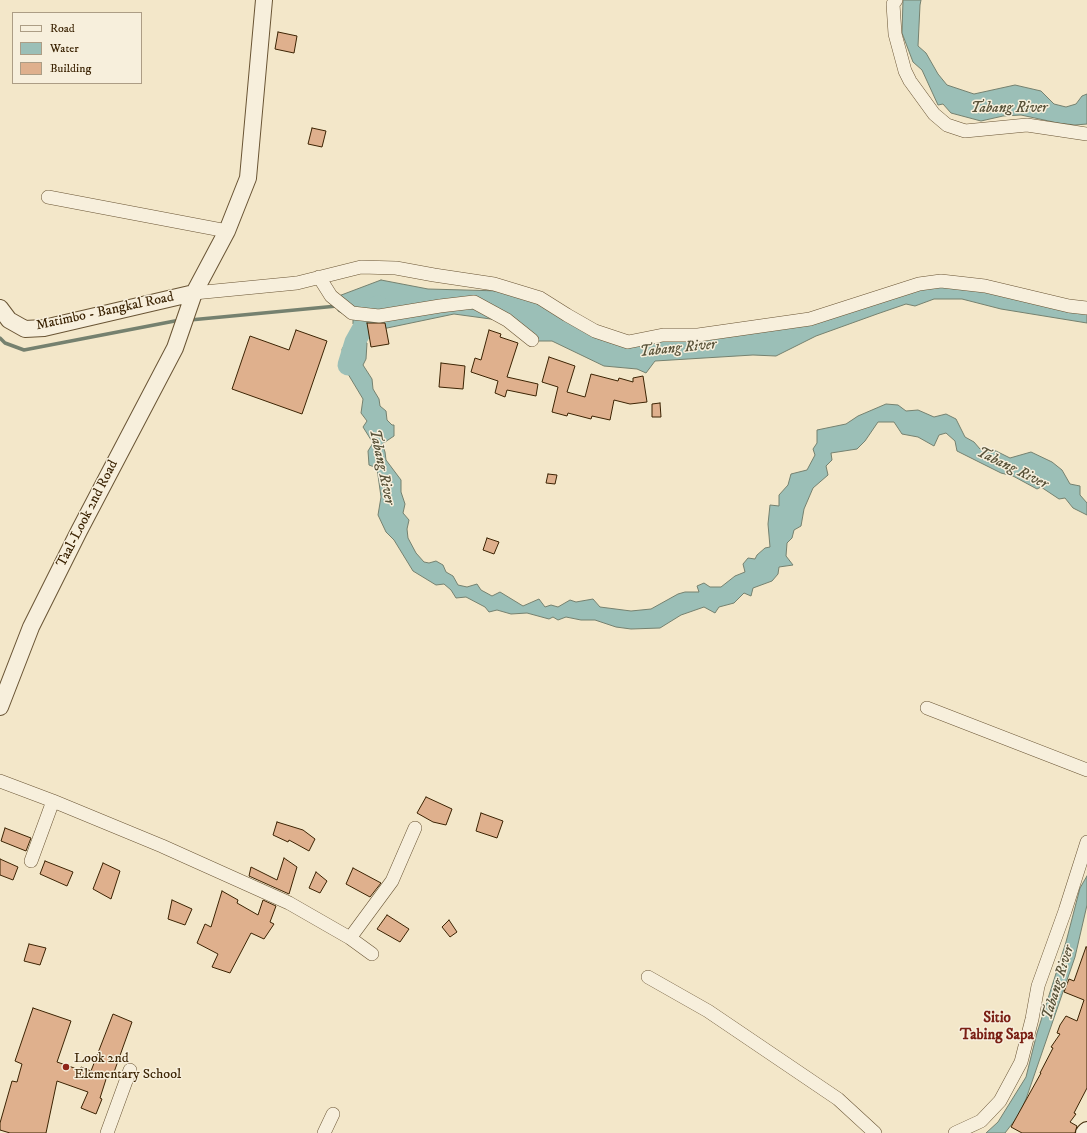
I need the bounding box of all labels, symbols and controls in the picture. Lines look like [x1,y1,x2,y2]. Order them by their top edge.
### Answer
legend [12,12,142,84]
text: Road [50,21,75,36]
text: Water [50,41,79,56]
text: Building [50,61,91,76]
water label: Tabang River [971,100,1047,118]
street label: Matimbo - Bangkal Road [35,289,175,335]
water label: Tabang River [639,336,717,362]
water label: Tabang River [364,428,398,506]
water label: Tabang River [973,444,1051,494]
street label: Taal-Look 2nd Road [54,458,122,570]
water label: Tabang River [1039,944,1079,1022]
district label: Sitio Tabing Sapa [960,1010,1034,1045]
place label: Look 2nd Elementary School [74,1051,181,1084]
marker: Look 2nd Elementary School [61,1062,71,1072]

